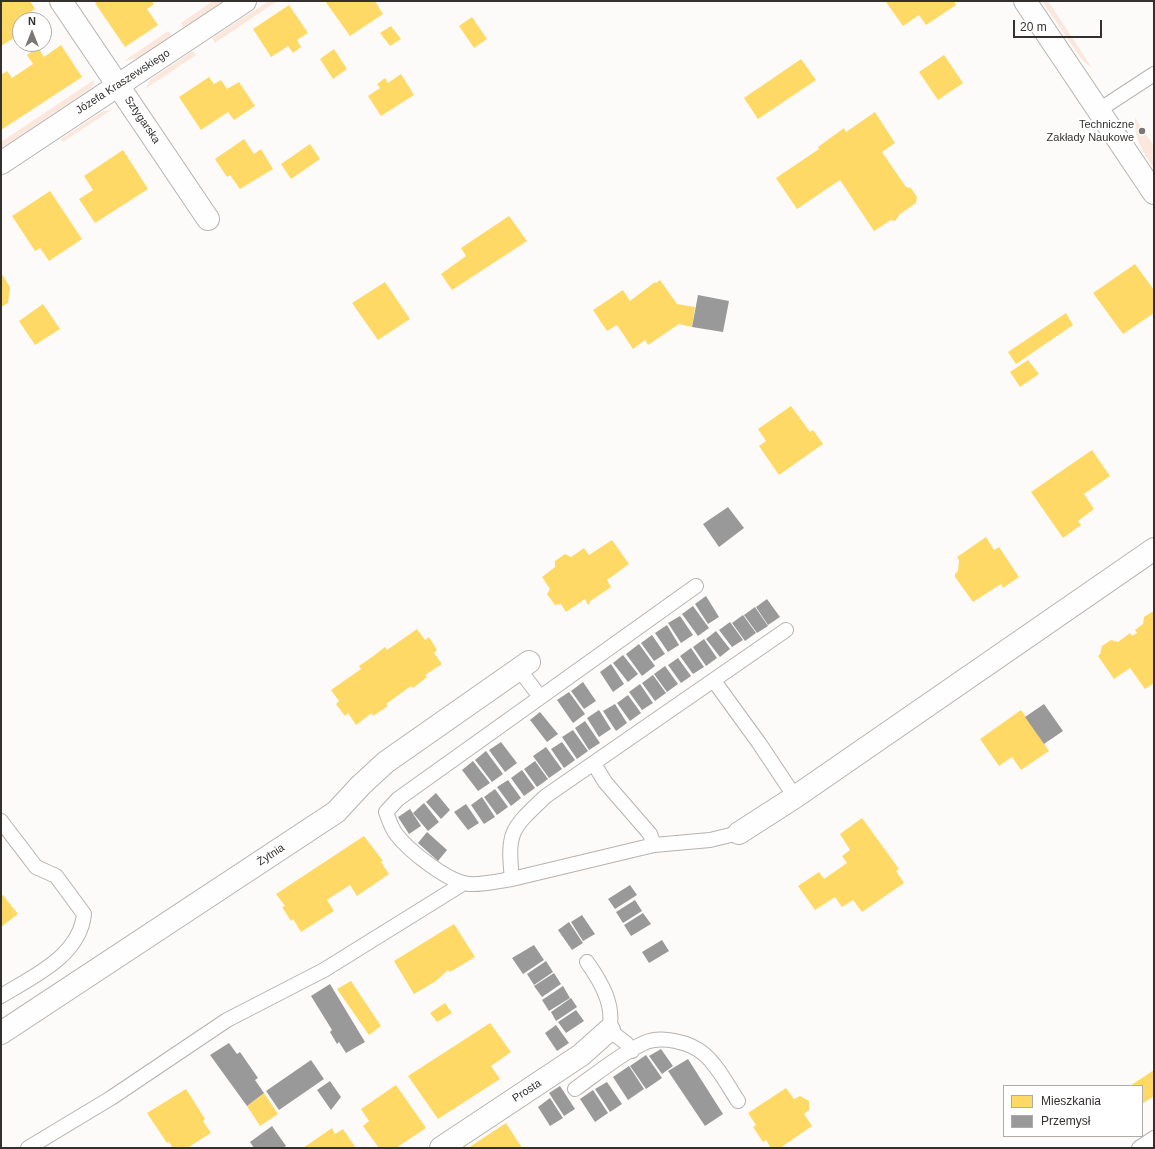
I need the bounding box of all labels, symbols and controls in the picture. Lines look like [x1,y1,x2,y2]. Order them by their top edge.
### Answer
north arrow [12,12,52,52]
scale bar [1015,12,1104,38]
text: N [28,15,36,27]
text: 20 m [1020,20,1047,34]
street label: Józefa Kraszewskiego [74,47,172,117]
street label: Sztygarska [121,94,163,146]
place label: Techniczne Zakłady Naukowe [1047,118,1134,144]
marker: Techniczne Zakłady Naukowe [1137,126,1147,136]
street label: Żytnia [255,841,287,869]
street label: Prosta [510,1077,544,1105]
legend [1003,1085,1143,1137]
text: Mieszkania [1041,1094,1101,1108]
text: Przemysł [1041,1114,1090,1128]

